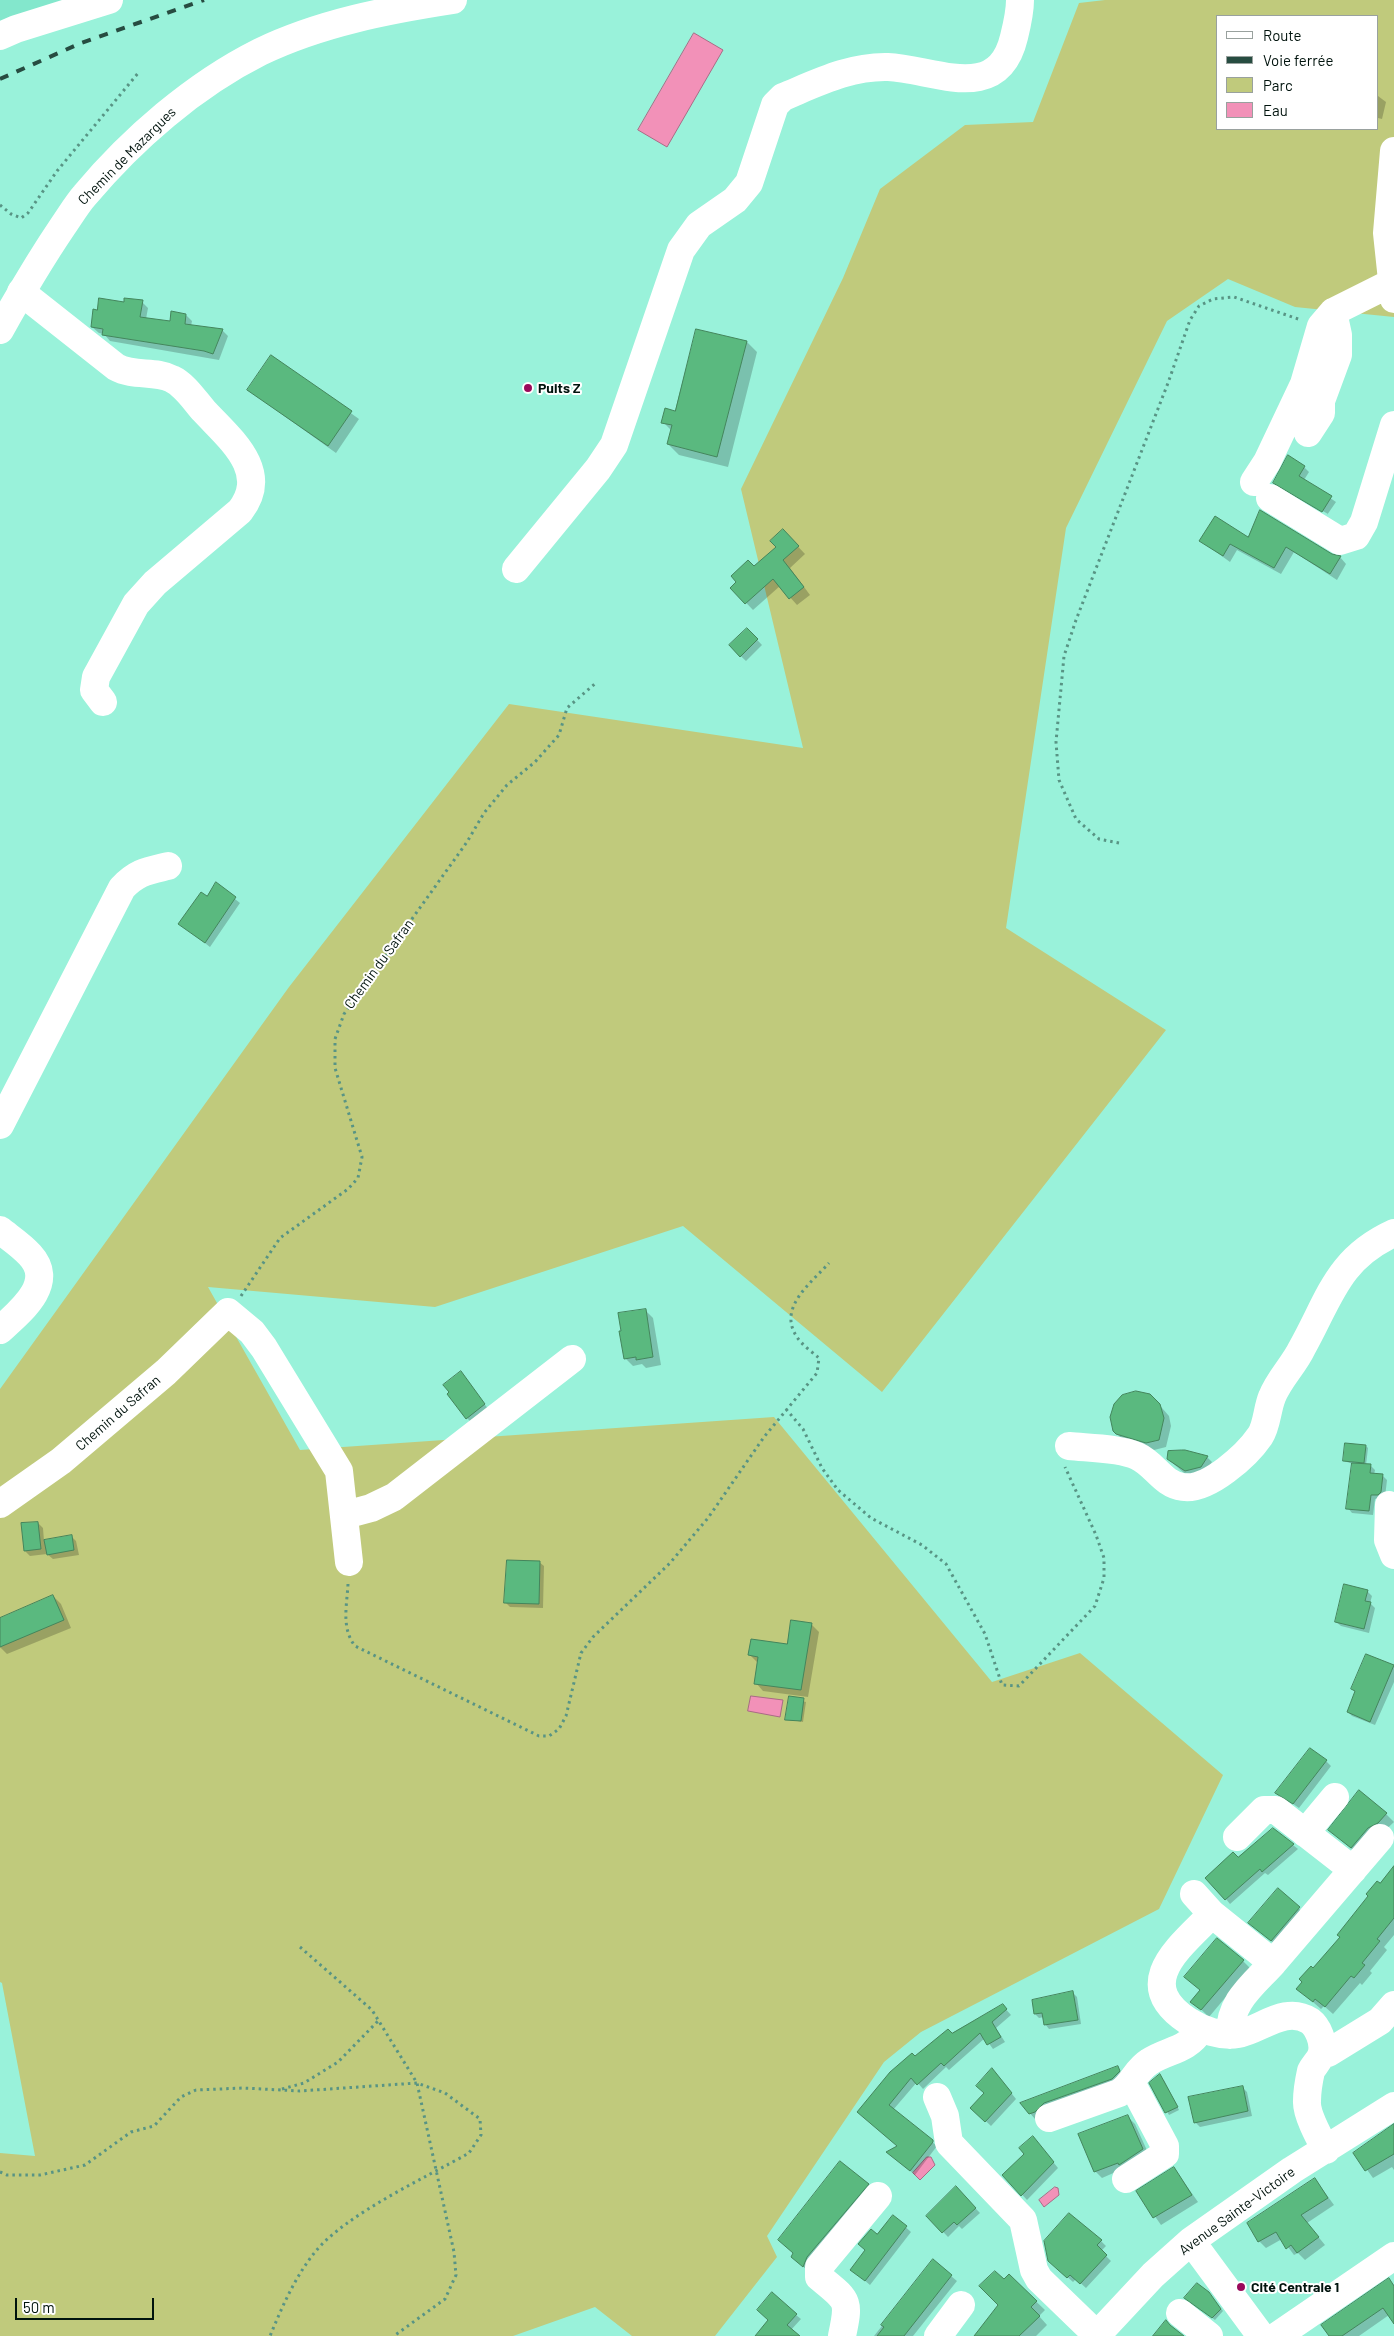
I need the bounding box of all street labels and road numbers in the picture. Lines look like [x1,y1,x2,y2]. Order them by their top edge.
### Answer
street label: Chemin de Mazargues [75,104,179,208]
street label: Chemin du Safran [341,916,417,1012]
street label: Chemin du Safran [72,1372,164,1454]
street label: Avenue Sainte-Victoire [1176,2163,1298,2259]

